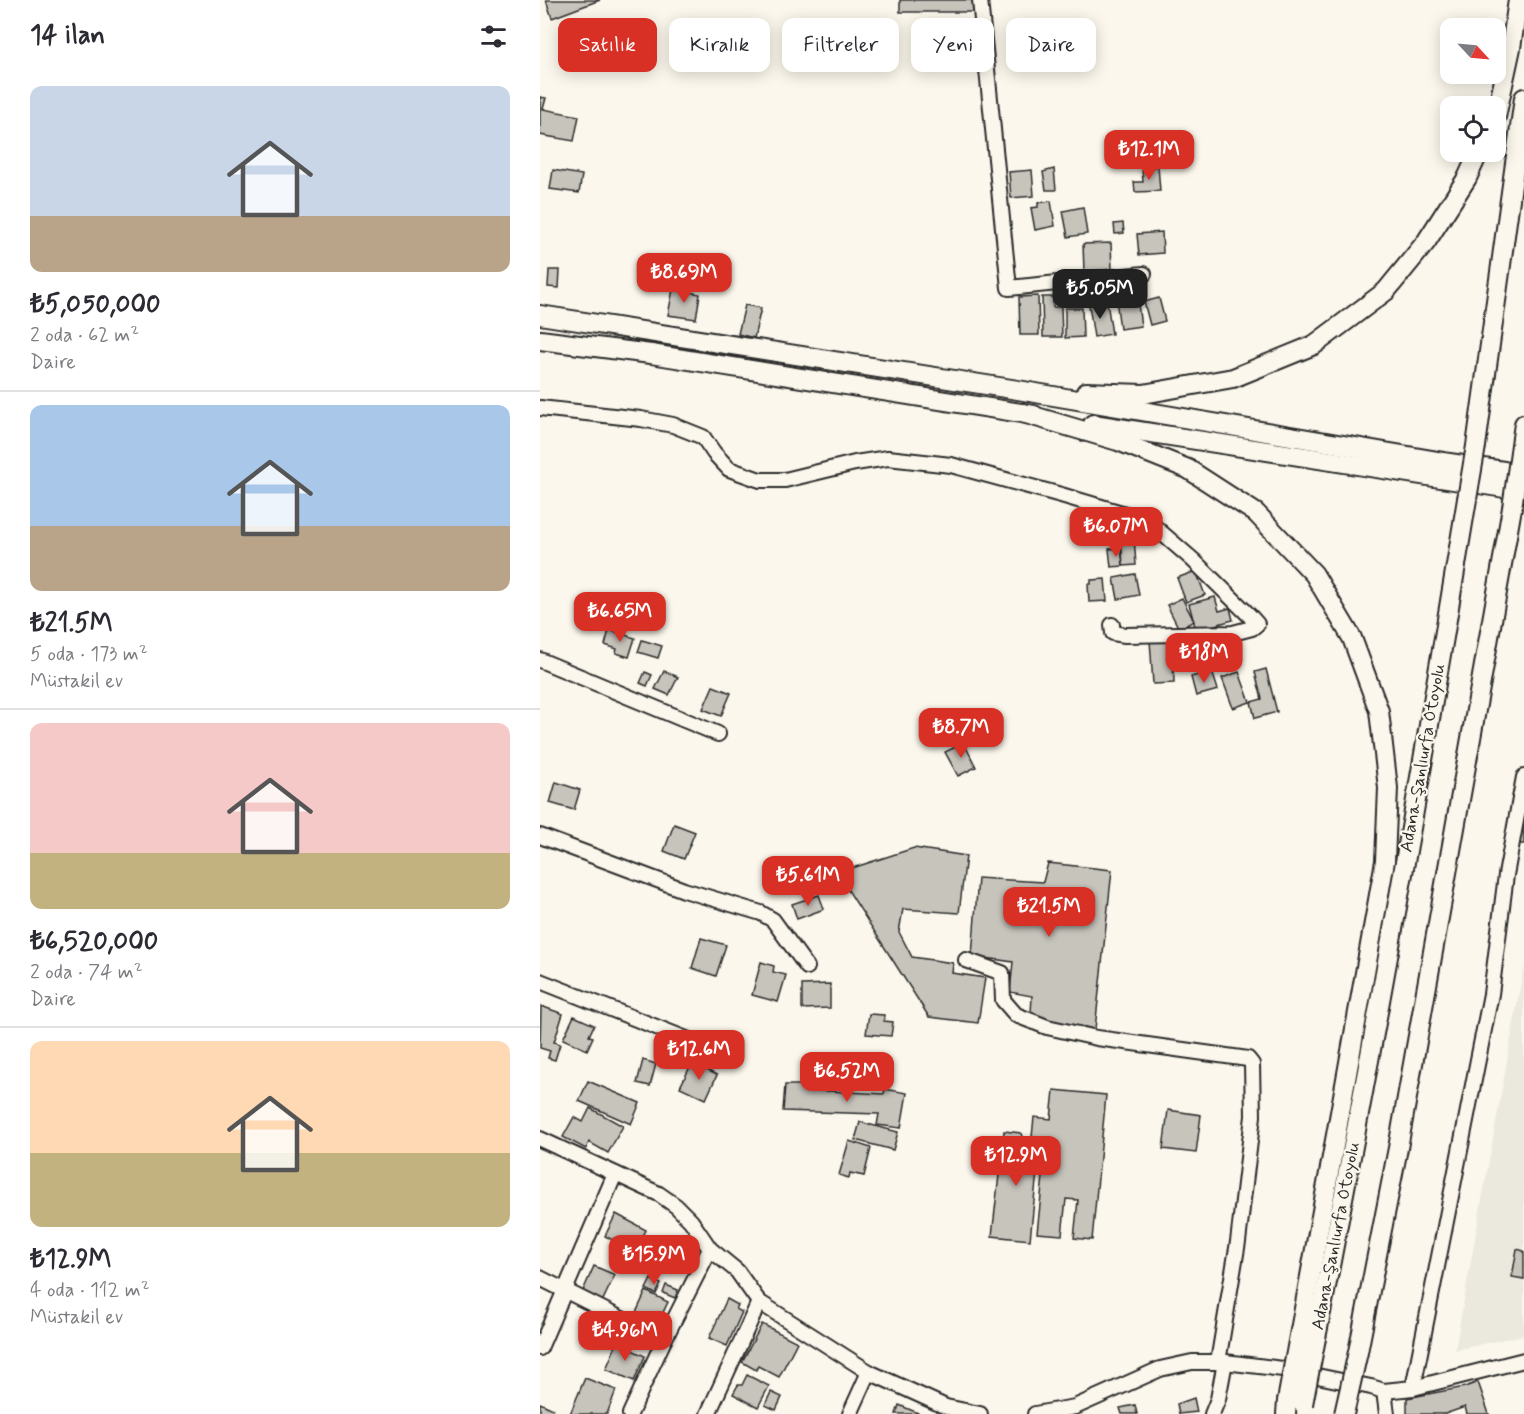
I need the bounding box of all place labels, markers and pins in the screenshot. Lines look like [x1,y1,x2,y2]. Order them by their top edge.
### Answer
pin: ₺12.1M [1100,130,1198,181]
pin: ₺8.69M [635,253,733,304]
pin: ₺5.05M [1051,269,1149,320]
pin: ₺6.07M [1067,507,1165,558]
pin: ₺6.65M [571,592,669,643]
pin: ₺18M [1168,633,1240,684]
pin: ₺8.7M [919,708,1003,759]
pin: ₺5.61M [759,856,857,907]
pin: ₺21.5M [1000,887,1098,938]
pin: ₺12.6M [650,1030,748,1081]
pin: ₺6.52M [798,1052,896,1103]
pin: ₺12.9M [967,1136,1065,1187]
pin: ₺15.9M [605,1235,703,1286]
pin: ₺4.96M [576,1311,674,1362]

